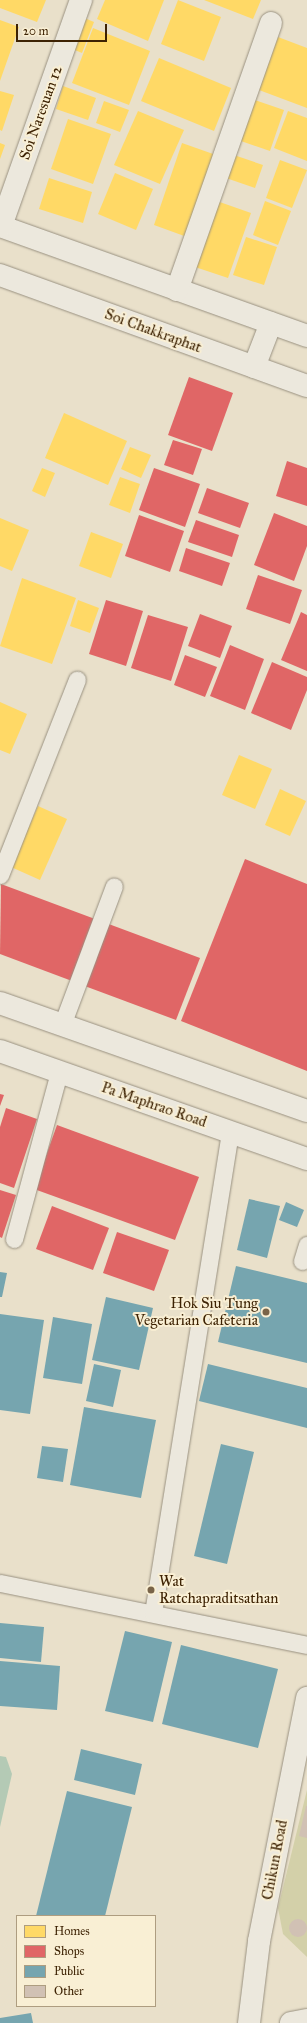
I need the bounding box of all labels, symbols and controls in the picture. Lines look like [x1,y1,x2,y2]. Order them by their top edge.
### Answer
scale bar [18,16,109,42]
text: 20 m [23,24,49,38]
street label: Soi Naresuan 12 [16,64,66,162]
street label: Soi Chakkraphat [102,305,204,357]
street label: Pa Maphrao Road [99,1079,209,1131]
place label: Hok Siu Tung Vegetarian Cafeteria [135,1294,258,1329]
marker: Hok Siu Tung Vegetarian Cafeteria [261,1307,271,1317]
place label: Wat Ratchapraditsathan [159,1572,278,1607]
marker: Wat Ratchapraditsathan [146,1585,156,1595]
street label: Chikun Road [258,1819,292,1901]
legend [16,1915,156,2007]
text: Homes [54,1924,90,1938]
text: Shops [54,1944,84,1958]
text: Public [54,1964,85,1978]
text: Other [54,1984,84,1998]

